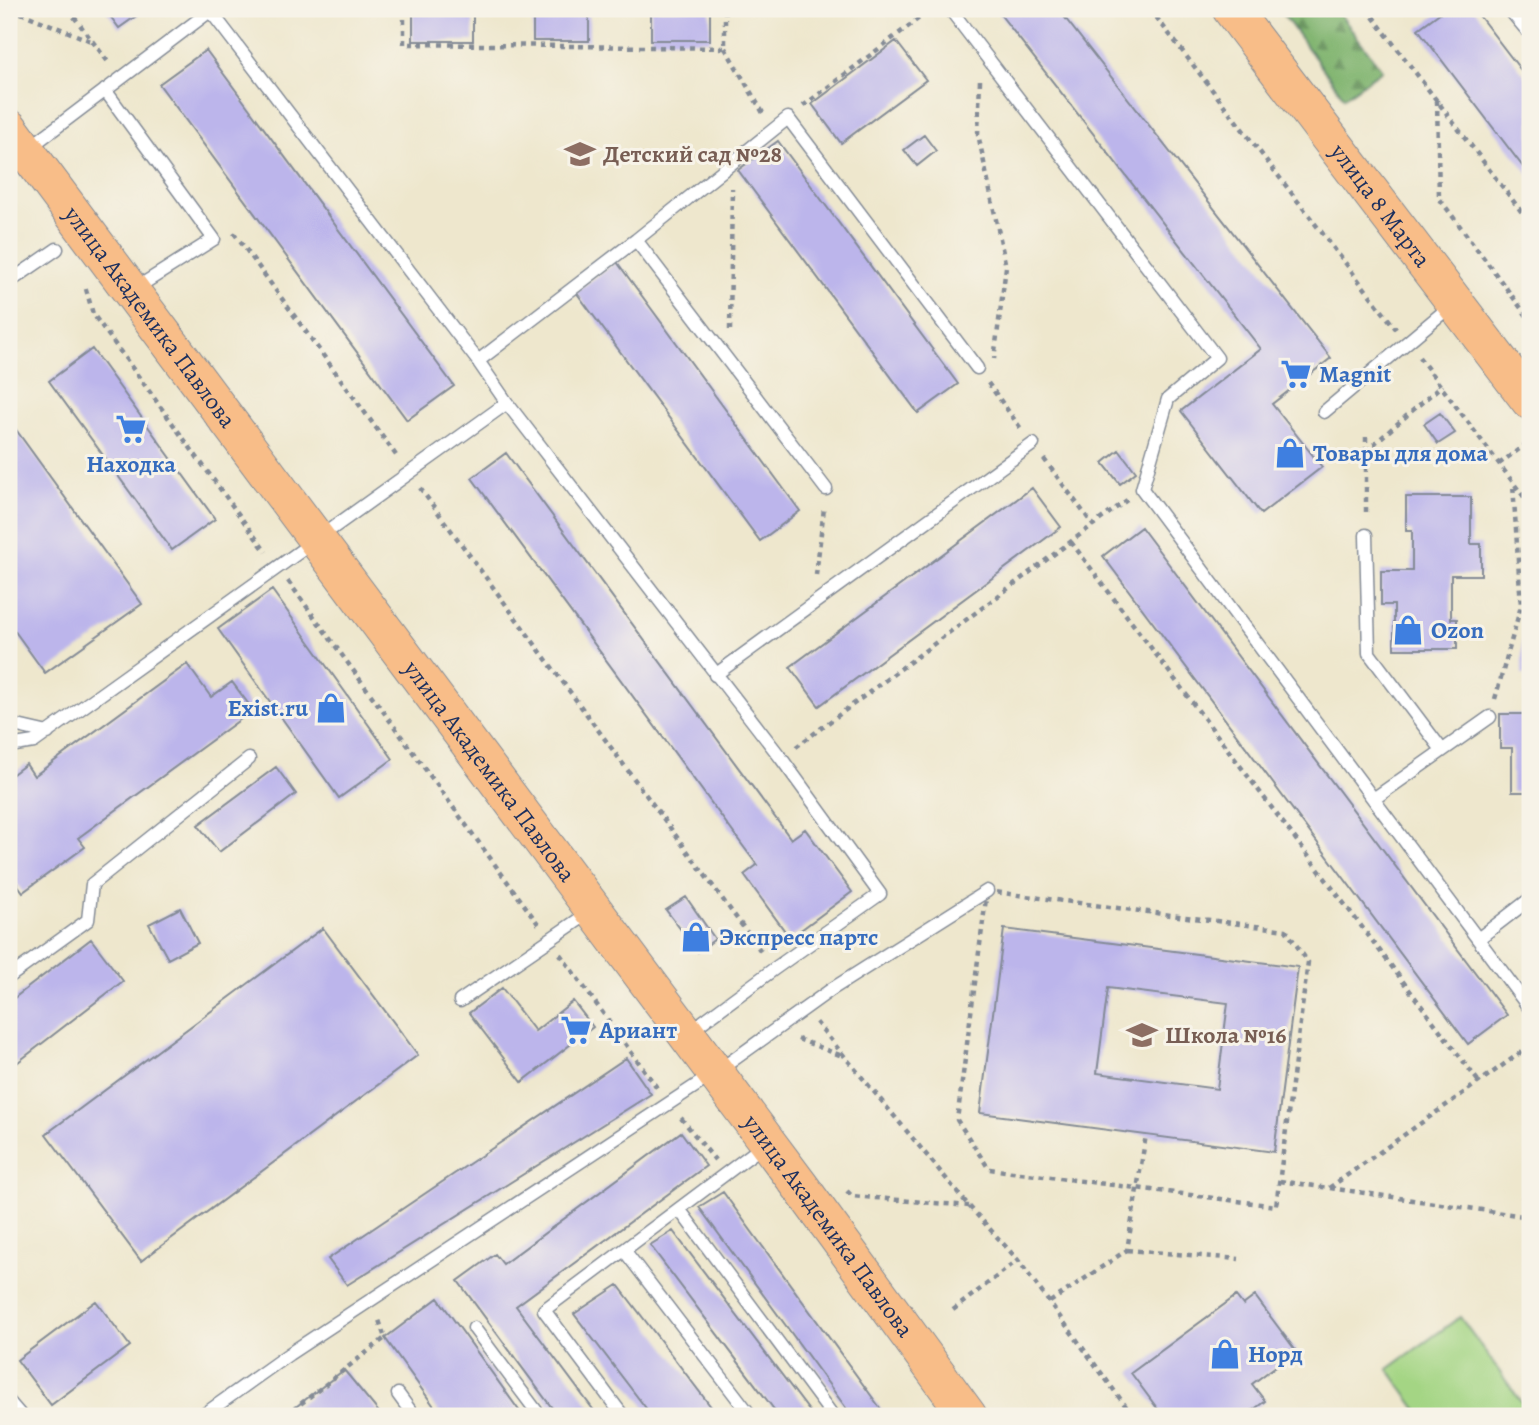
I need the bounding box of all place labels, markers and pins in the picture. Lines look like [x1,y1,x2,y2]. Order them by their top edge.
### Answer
school or university icon: Детский сад №28 [563,137,597,171]
place label: Детский сад №28 [603,138,782,170]
supermarket icon: Magnit [1279,357,1313,391]
place label: Magnit [1319,358,1391,390]
supermarket icon: Находка [114,412,148,446]
shop icon: Товары для дома [1273,436,1307,470]
place label: Товары для дома [1313,437,1489,469]
place label: Находка [86,448,176,480]
shop icon: Ozon [1391,613,1425,647]
place label: Ozon [1431,614,1485,646]
shop icon: Exist.ru [314,691,348,725]
place label: Exist.ru [227,692,309,724]
shop icon: Экспресс партс [679,920,713,954]
place label: Экспресс партс [719,921,878,953]
supermarket icon: Ариант [559,1013,593,1047]
place label: Ариант [598,1014,677,1046]
school or university icon: Школа №16 [1125,1018,1159,1052]
place label: Школа №16 [1165,1019,1287,1051]
shop icon: Норд [1208,1337,1242,1371]
place label: Норд [1248,1338,1303,1370]

